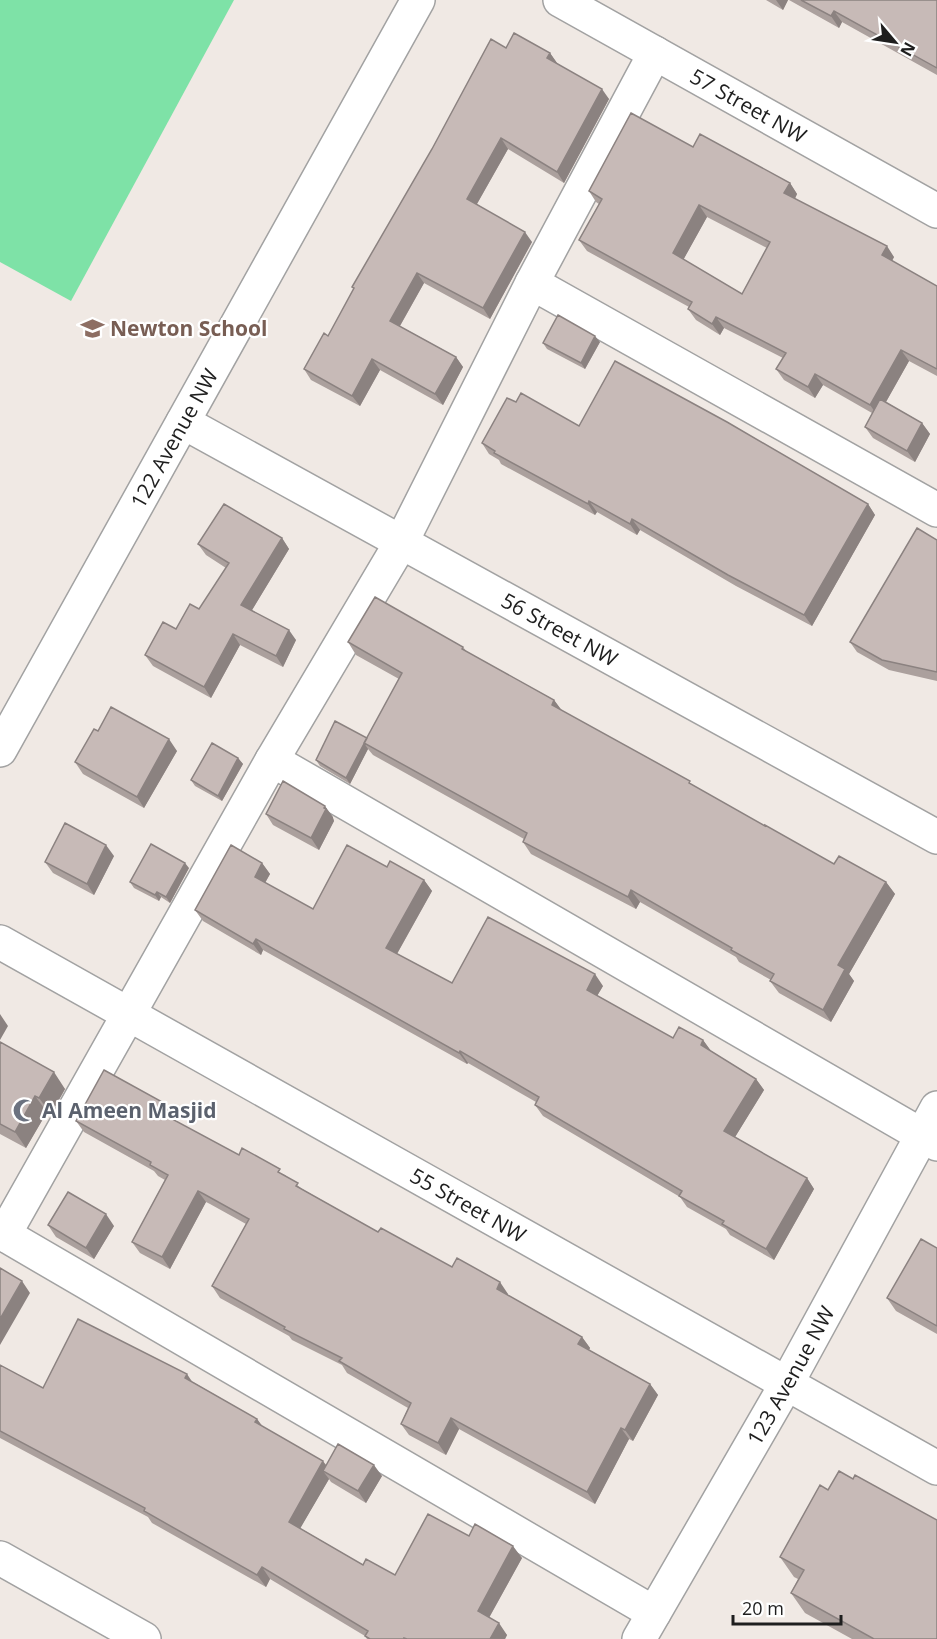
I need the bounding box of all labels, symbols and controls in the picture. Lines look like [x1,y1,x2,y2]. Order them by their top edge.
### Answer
north arrow [865,12,925,72]
text: N [895,38,921,60]
street label: 57 Street NW [685,62,812,149]
place label: Newton School [110,314,267,342]
school or university icon: Newton School [79,315,105,341]
street label: 122 Avenue NW [124,363,224,513]
street label: 56 Street NW [497,586,623,673]
place label: Al Ameen Masjid [42,1096,217,1124]
mosque icon: Al Ameen Masjid [11,1097,37,1123]
street label: 55 Street NW [405,1161,532,1249]
street label: 123 Avenue NW [740,1300,841,1450]
scale bar [733,1588,841,1626]
text: 20 m [742,1596,784,1620]

